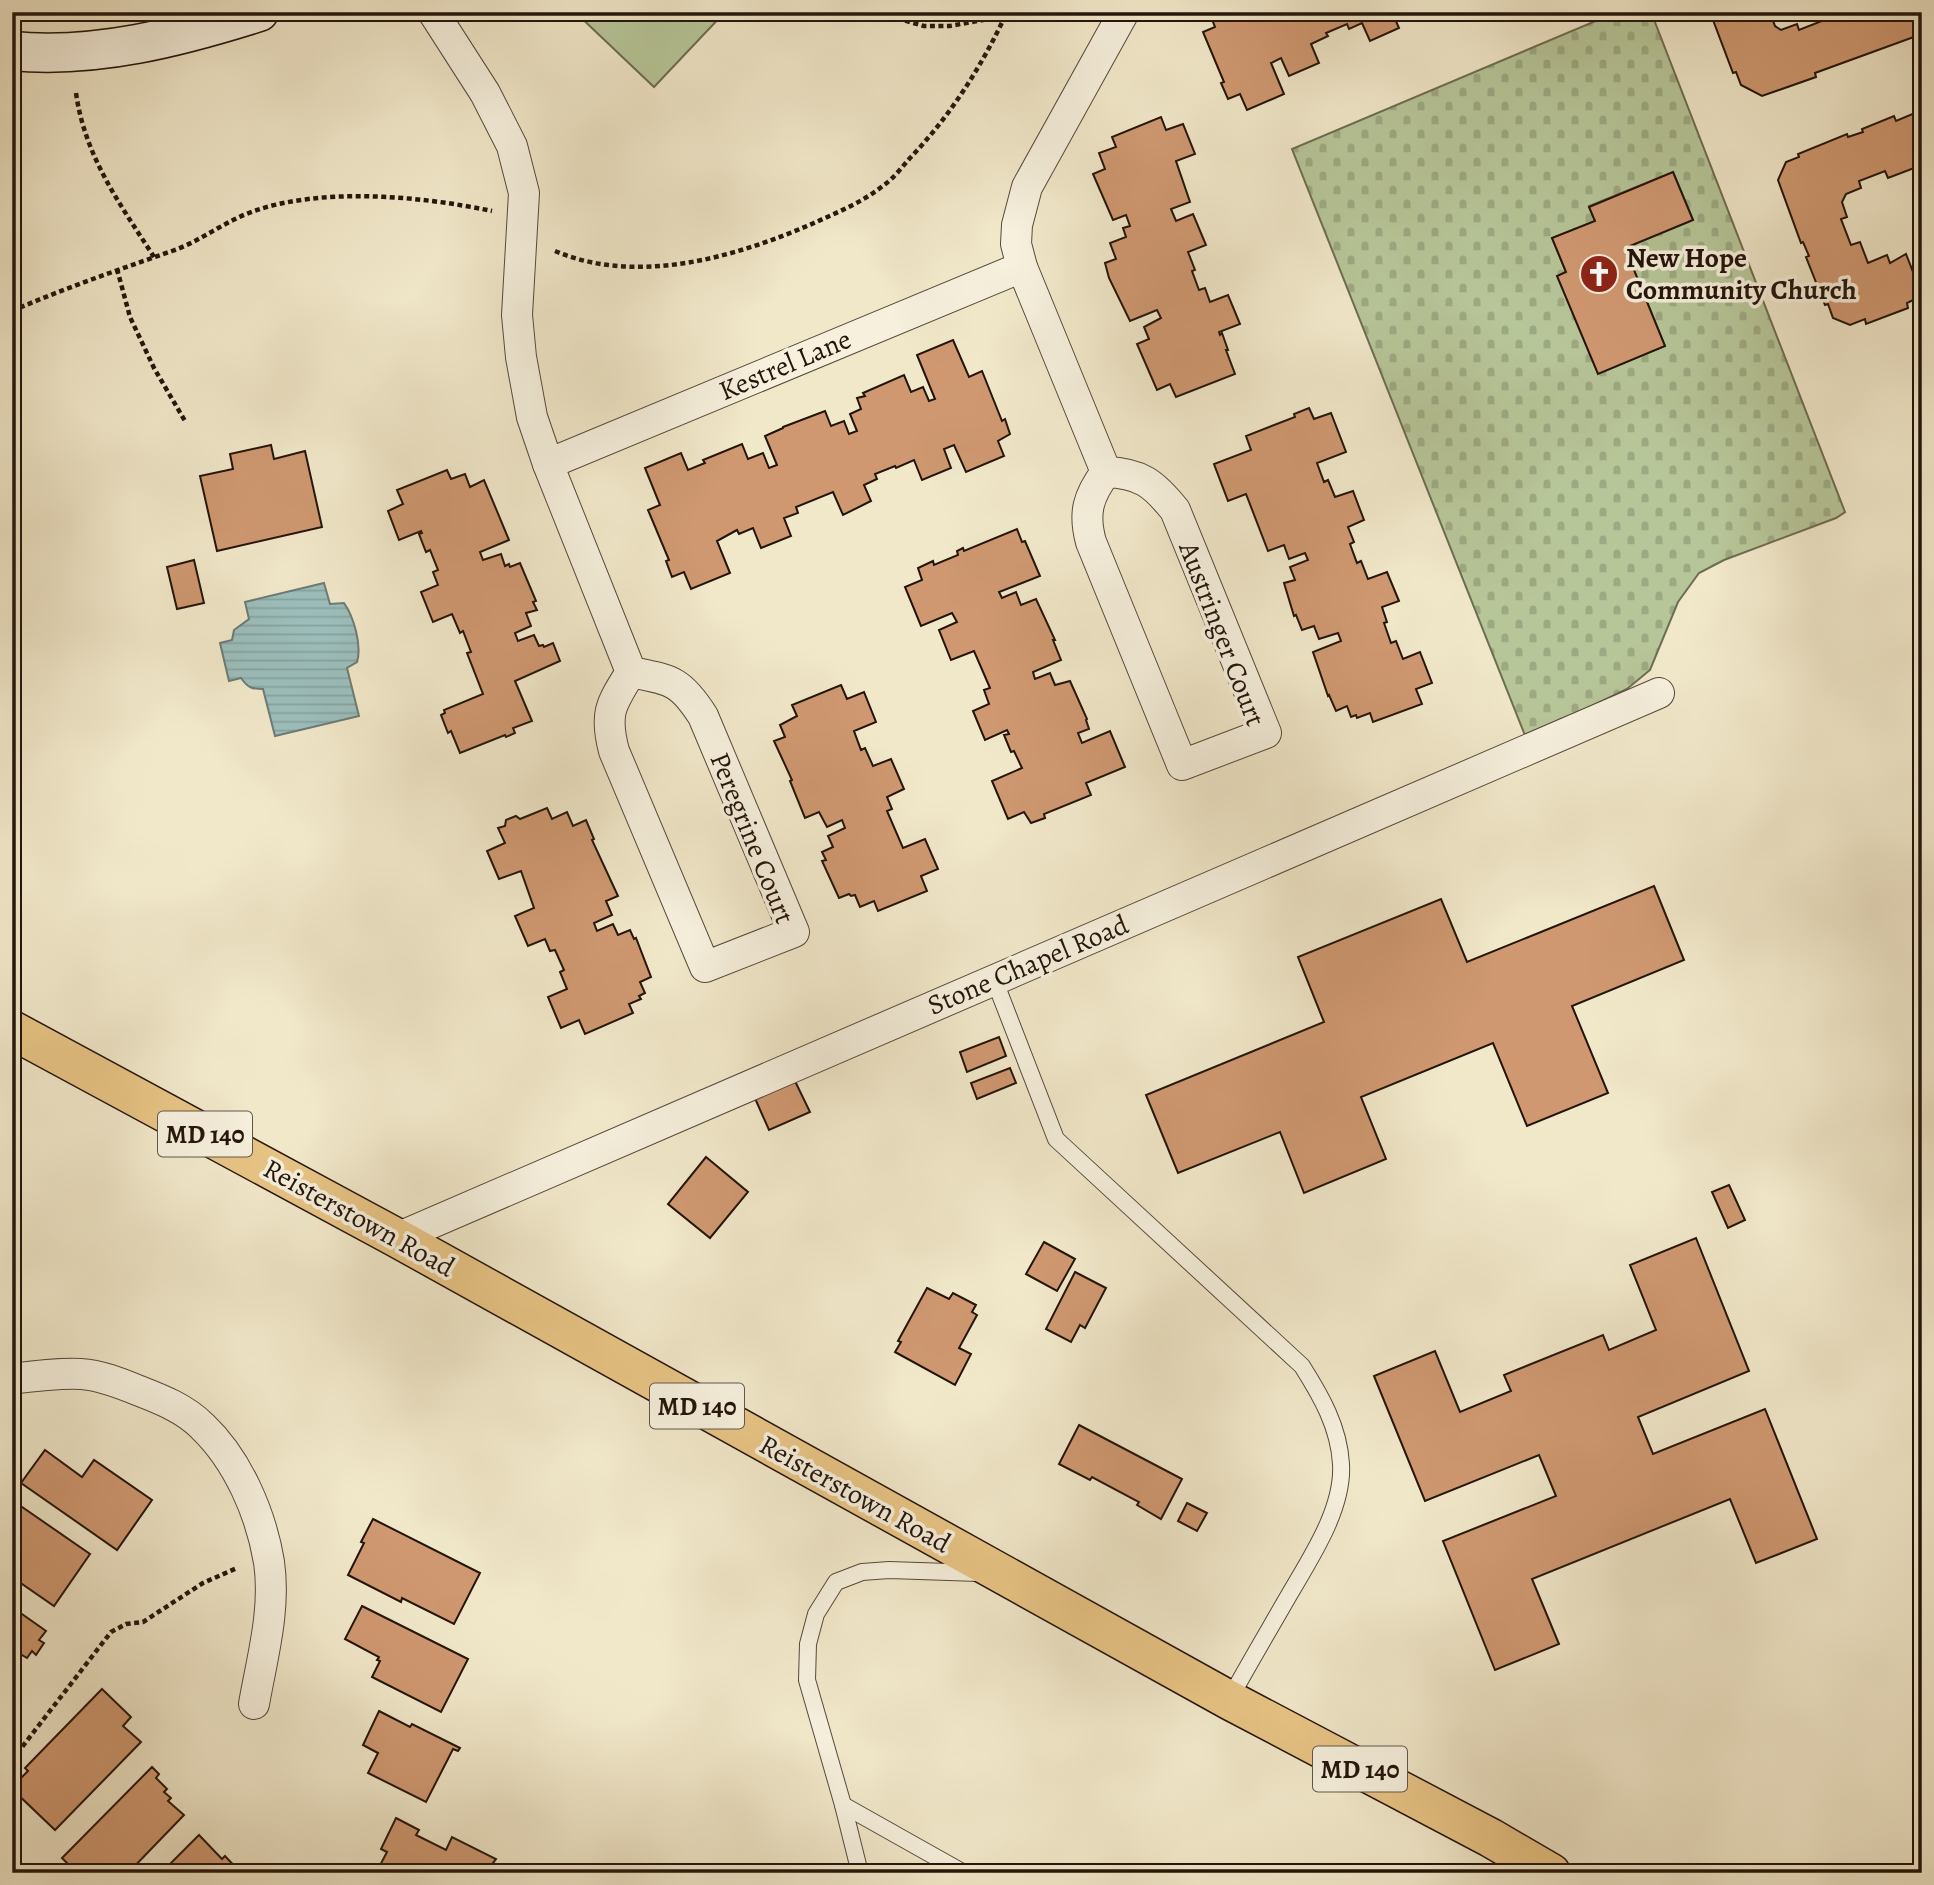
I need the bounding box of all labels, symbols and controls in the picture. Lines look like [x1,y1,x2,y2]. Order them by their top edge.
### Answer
place label: New Hope Community Church [1626,239,1857,309]
church icon: New Hope Community Church [1578,253,1620,295]
street label: Kestrel Lane [713,320,857,410]
street label: Austringer Court [1169,536,1275,731]
street label: Peregrine Court [700,747,804,929]
street label: Stone Chapel Road [922,905,1135,1024]
road number: MD 140 [158,1112,252,1156]
street label: Reisterstown Road [256,1150,462,1287]
road number: MD 140 [650,1384,744,1428]
street label: Reisterstown Road [752,1426,958,1563]
road number: MD 140 [1313,1746,1407,1792]

